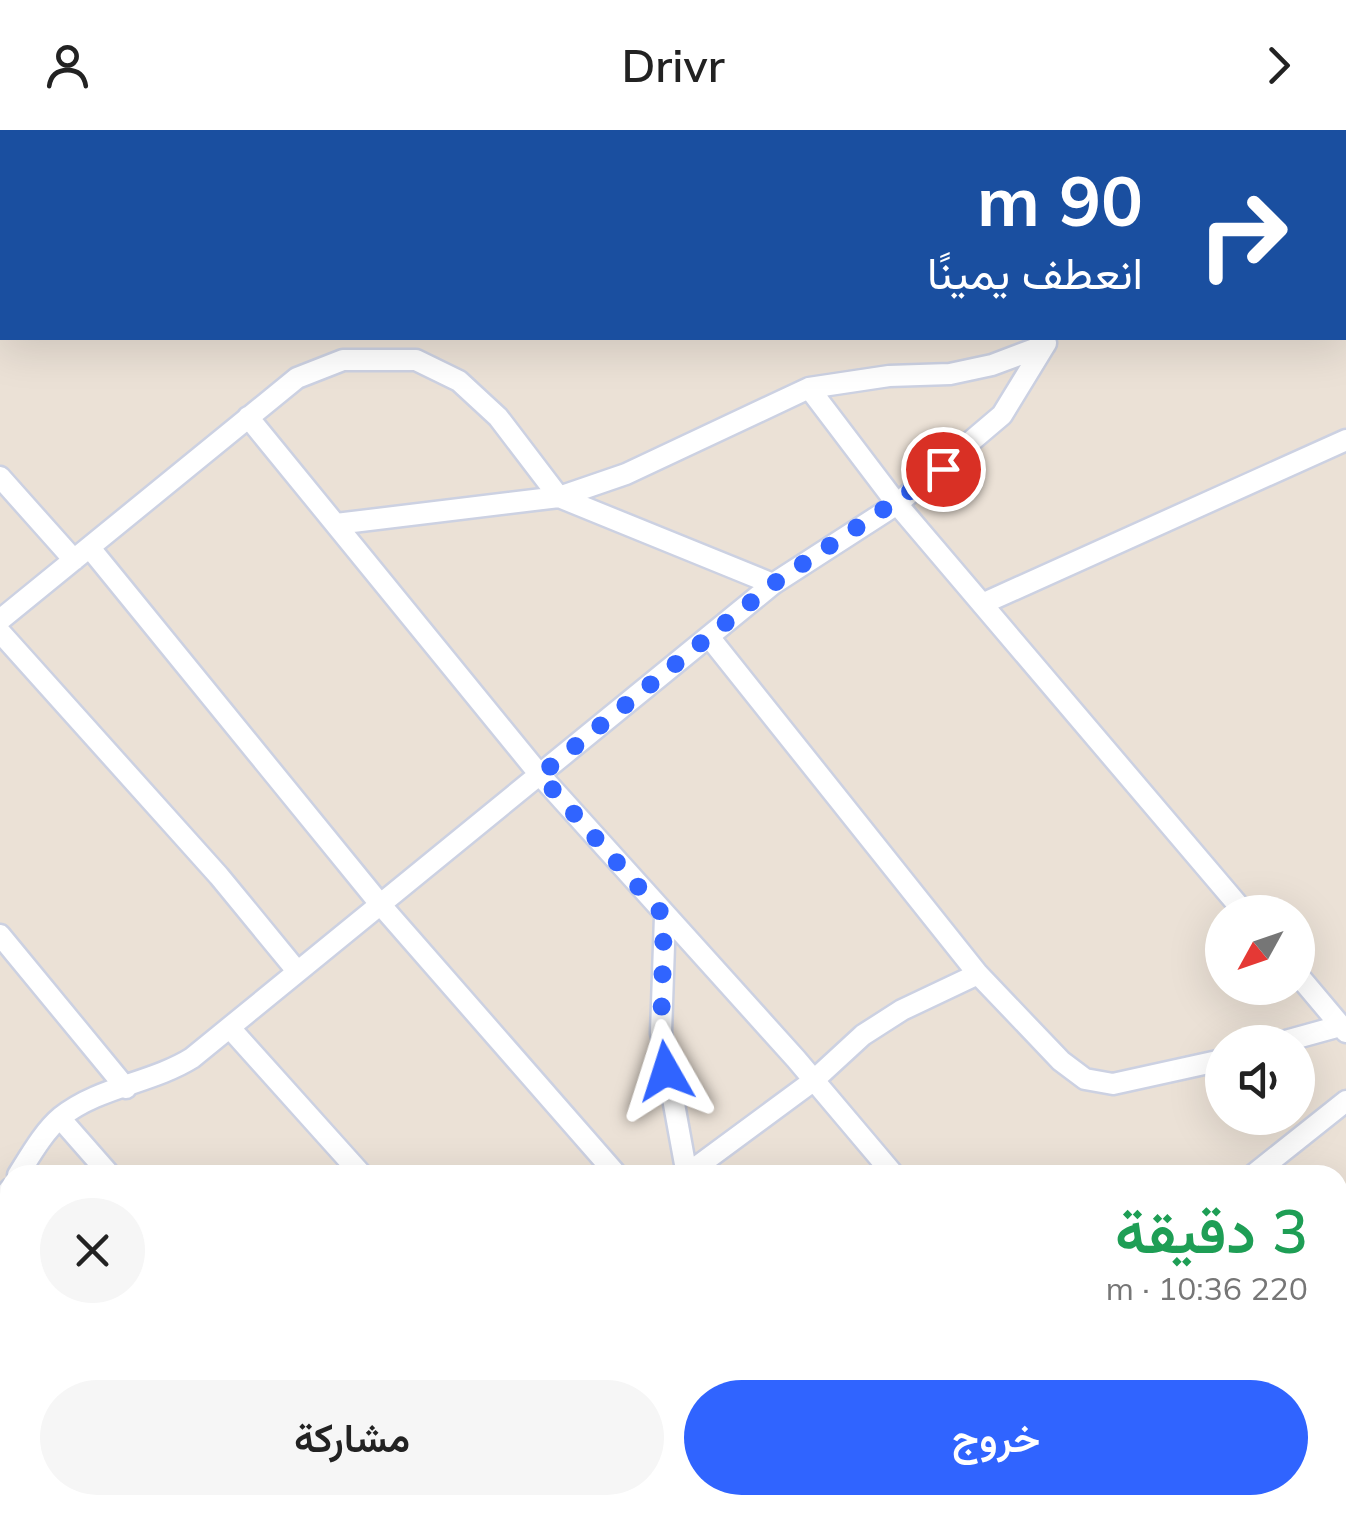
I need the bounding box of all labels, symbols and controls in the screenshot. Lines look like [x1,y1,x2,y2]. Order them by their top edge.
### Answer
text: Drivr [621,37,725,93]
icon: person [40,38,95,93]
icon: forward [1251,38,1306,93]
text: 90 m [977,156,1143,244]
icon: right [1178,170,1308,300]
text: انعطف يمينًا [927,244,1143,300]
pin [901,427,986,512]
icon: arrive [916,442,971,497]
north arrow [1205,895,1315,1005]
map controls [1205,895,1315,1135]
position arrow [614,1019,718,1123]
button: sound [1205,1025,1315,1135]
text: 3 دقيقة [1115,1193,1308,1268]
button: close [40,1198,145,1303]
text: 220 m · 10:36 [1106,1268,1308,1308]
button: مشاركة [40,1380,664,1495]
button: خروج [684,1380,1308,1495]

